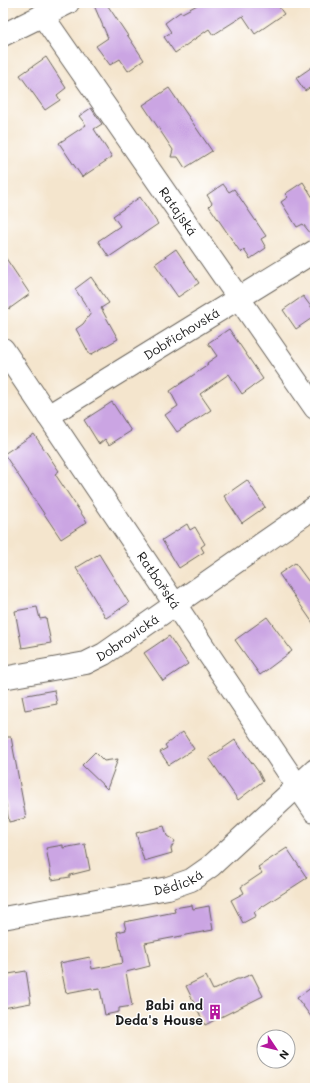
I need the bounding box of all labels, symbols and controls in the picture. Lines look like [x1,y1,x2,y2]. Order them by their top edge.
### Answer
street label: Ratajská [156,183,202,239]
street label: Dobřichovská [140,303,223,363]
street label: Ratbořská [134,548,185,612]
street label: Dobrovická [93,610,162,665]
street label: Dědická [152,865,206,898]
place label: Babi and Deda's House [115,996,203,1028]
building icon: Babi and Deda's House [206,1003,224,1021]
north arrow [256,1029,296,1069]
text: N [276,1047,293,1063]

